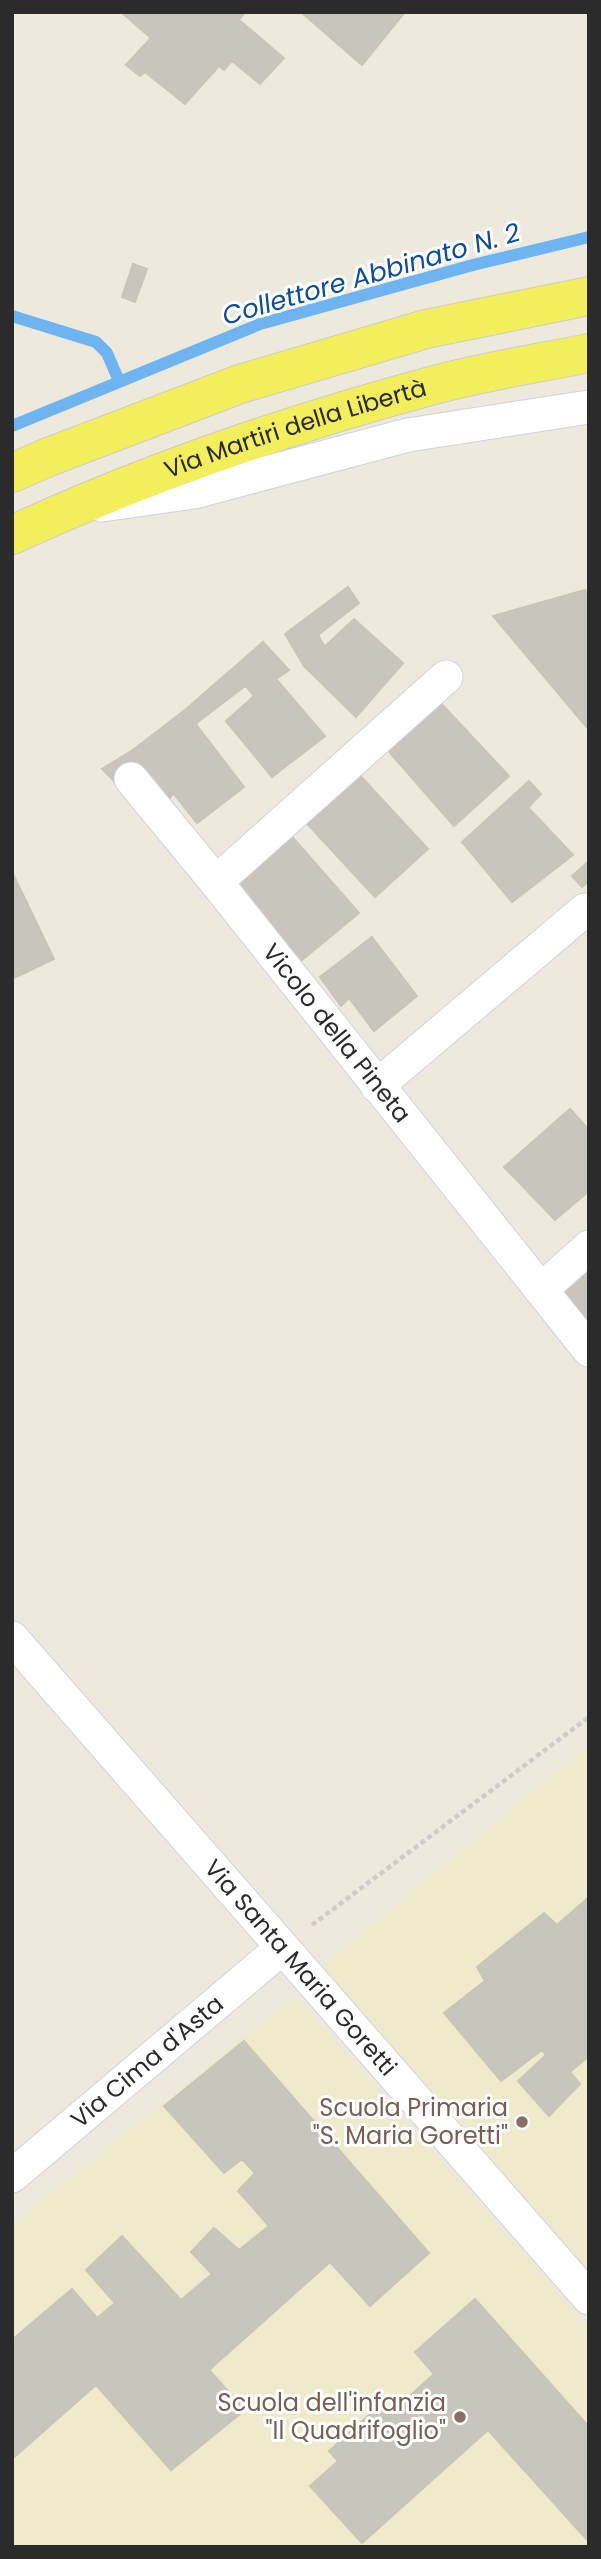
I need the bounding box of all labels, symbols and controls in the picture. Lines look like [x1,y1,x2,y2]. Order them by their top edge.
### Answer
water label: Collettore Abbinato N. 2 [218,214,524,334]
street label: Via Martiri della Libertà [159,371,430,486]
street label: Vicolo della Pineta [255,936,419,1129]
street label: Via Santa Maria Goretti [197,1852,404,2083]
street label: Via Cima d'Asta [64,1987,230,2135]
place label: Scuola Primaria "S. Maria Goretti" [313,2091,508,2152]
marker: Scuola Primaria "S. Maria Goretti" [514,2114,530,2130]
place label: Scuola dell'infanzia "Il Quadrifoglio" [218,2386,446,2447]
marker: Scuola dell'infanzia "Il Quadrifoglio" [452,2409,468,2425]

